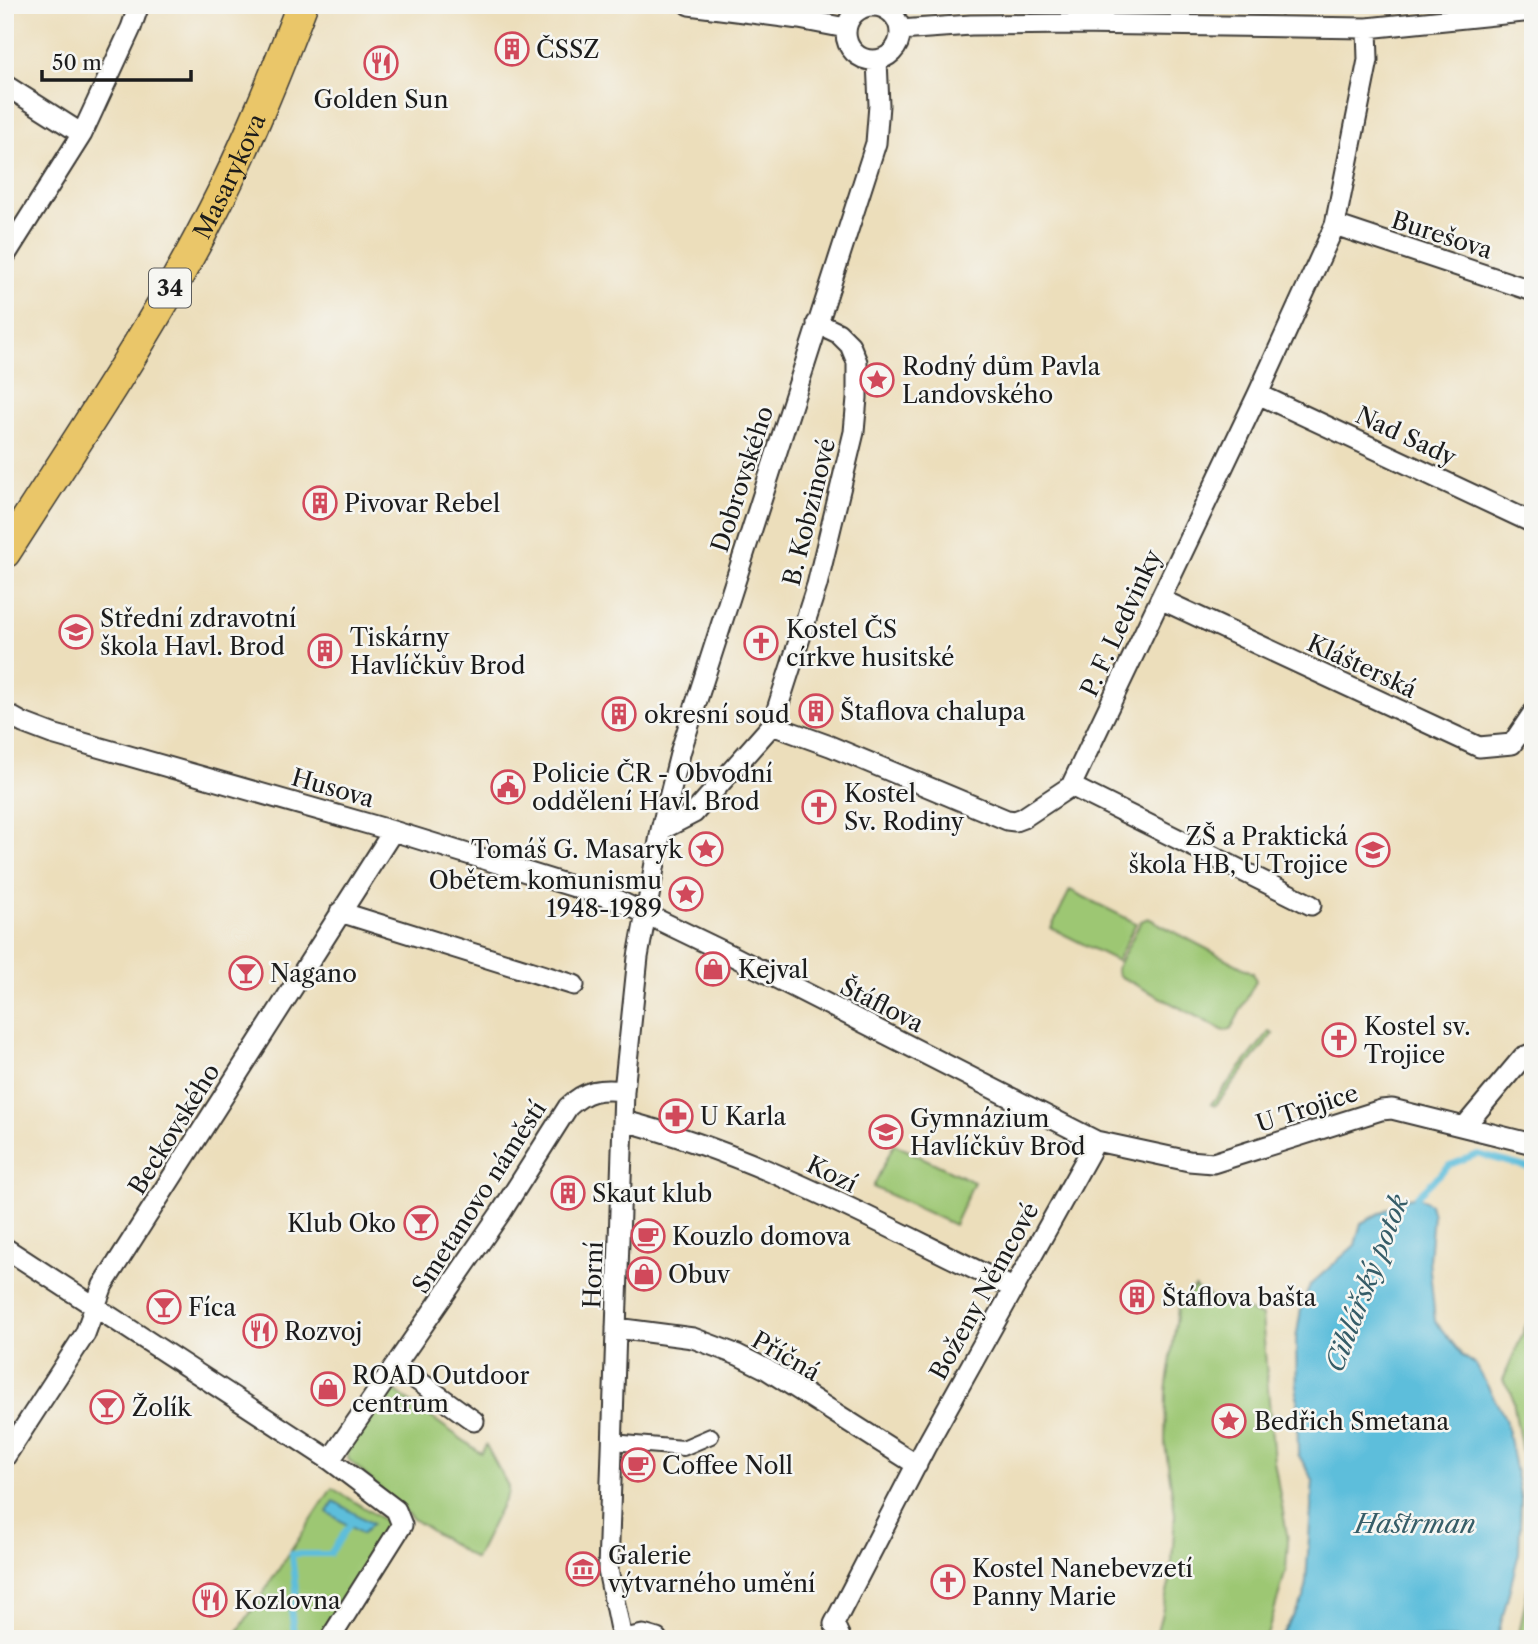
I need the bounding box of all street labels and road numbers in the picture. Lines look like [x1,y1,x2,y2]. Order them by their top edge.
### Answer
street label: Masarykova [187,109,271,244]
street label: Burešova [1388,205,1496,265]
road number: 34 [149,268,191,308]
street label: Nad Sady [1351,400,1461,472]
street label: Dobrovského [705,402,779,556]
street label: B. Kobzinové [777,435,841,589]
street label: P. F. Ledvinky [1074,544,1168,701]
street label: Klášterská [1303,628,1422,704]
street label: Husova [288,762,378,814]
street label: Štáflova [835,971,929,1038]
street label: Beckovského [122,1058,226,1200]
street label: U Trojice [1252,1078,1362,1138]
street label: Smetanovo náměstí [406,1095,552,1299]
street label: Kozí [802,1150,862,1198]
street label: Boženy Němcové [923,1197,1045,1385]
street label: Horní [577,1241,609,1309]
street label: Příčná [747,1325,825,1387]

